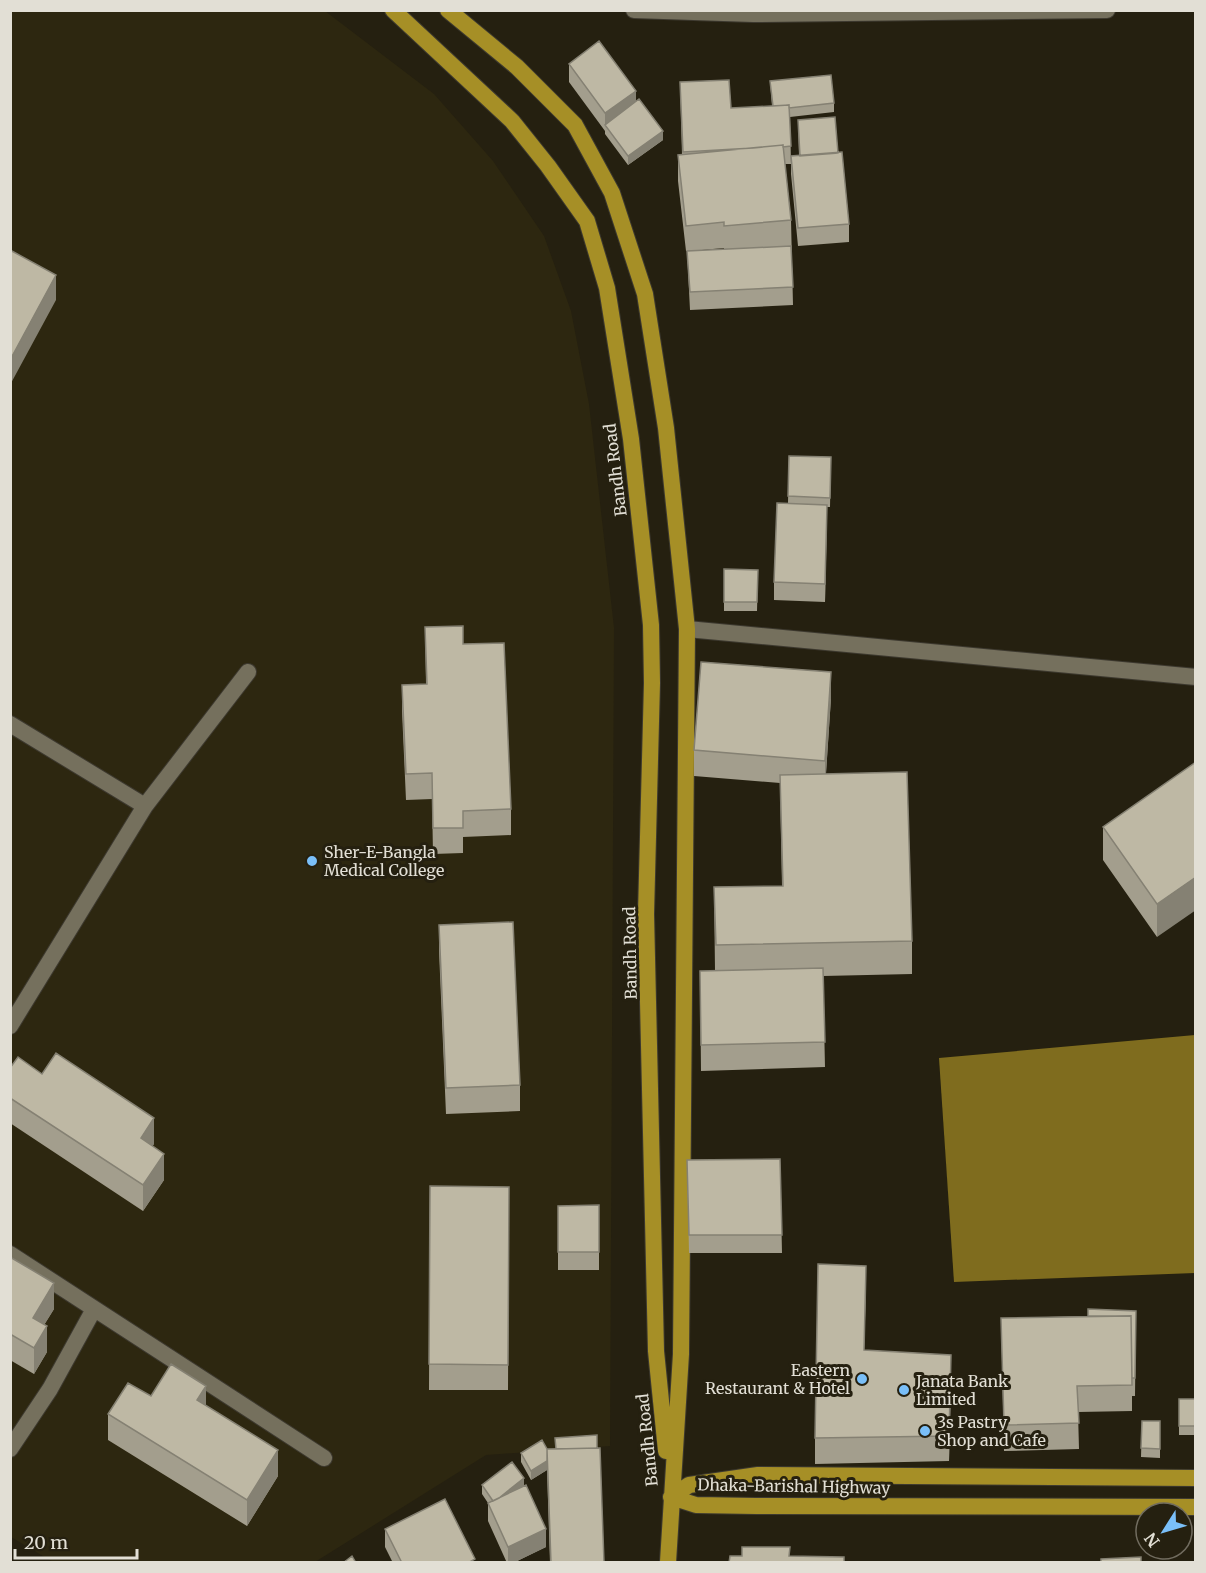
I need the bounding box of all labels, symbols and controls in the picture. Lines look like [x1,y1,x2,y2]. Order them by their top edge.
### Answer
street label: Bandh Road [599,422,631,517]
place label: Sher-E-Bangla Medical College [324,842,444,880]
marker: Sher-E-Bangla Medical College [305,854,319,868]
street label: Bandh Road [619,906,641,1000]
place label: Eastern Restaurant & Hotel [705,1360,850,1398]
place label: Janata Bank Limited [915,1371,1009,1409]
marker: Eastern Restaurant & Hotel [855,1372,869,1386]
marker: Janata Bank Limited [897,1383,911,1397]
street label: Bandh Road [632,1392,662,1487]
place label: 3s Pastry Shop and Cafe [937,1412,1046,1450]
marker: 3s Pastry Shop and Cafe [918,1424,932,1438]
street label: Dhaka-Barishal Highway [697,1474,891,1498]
north arrow [1134,1501,1194,1561]
scale bar [15,1522,136,1560]
text: N [1140,1529,1164,1551]
text: 20 m [24,1531,68,1554]

